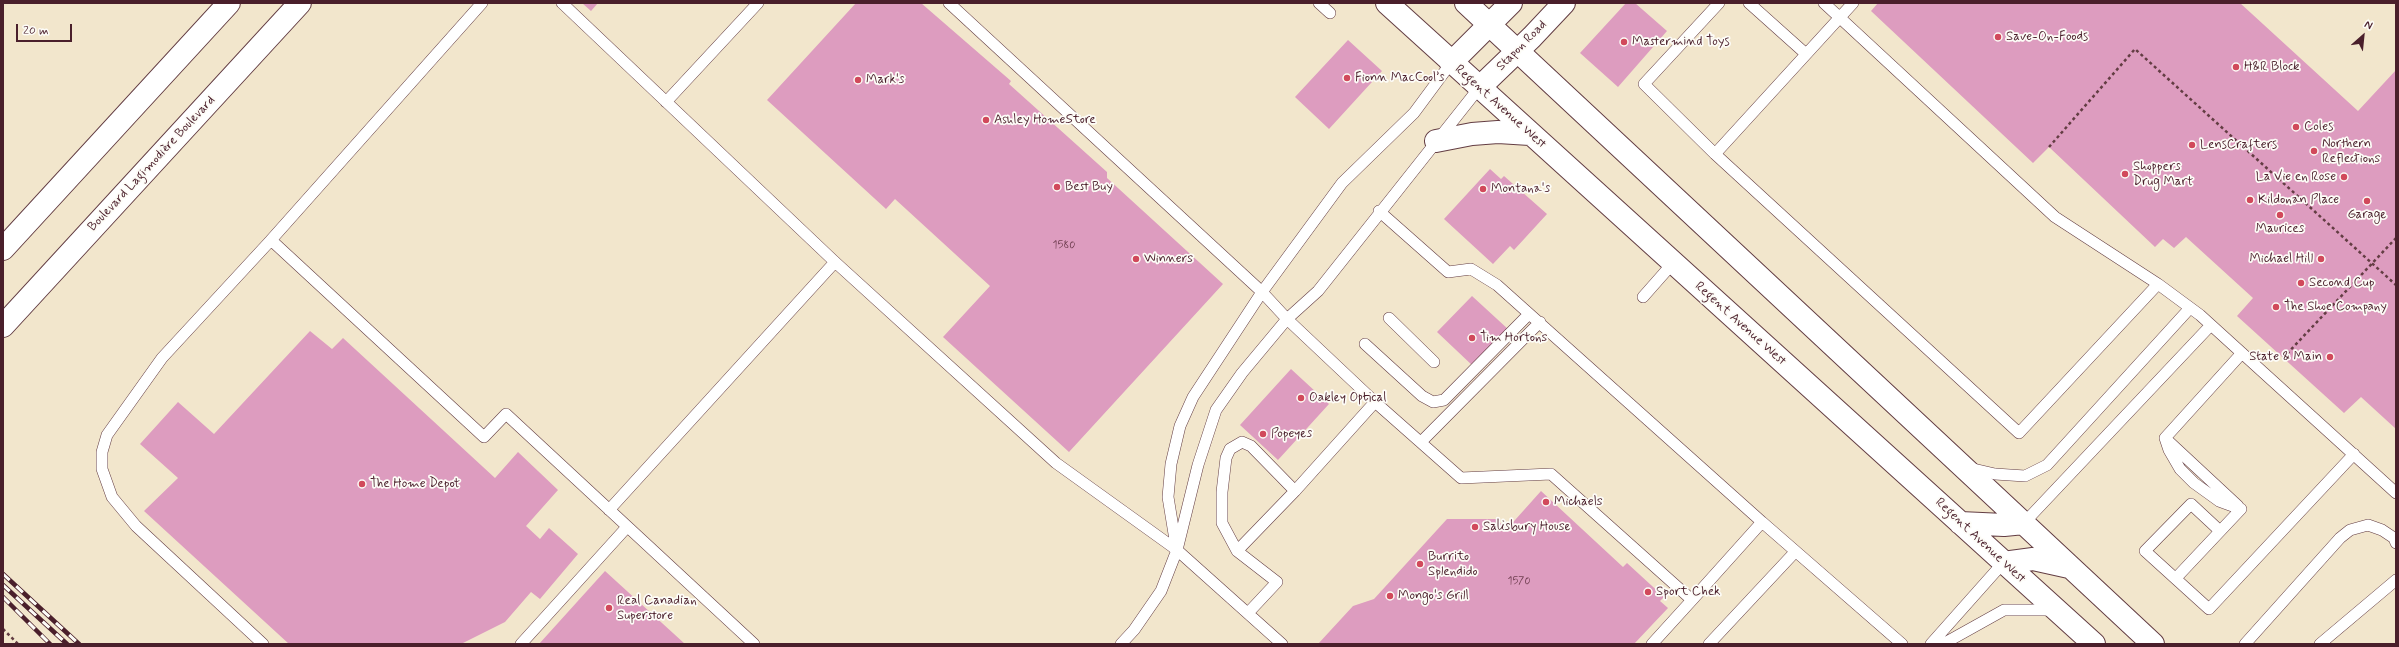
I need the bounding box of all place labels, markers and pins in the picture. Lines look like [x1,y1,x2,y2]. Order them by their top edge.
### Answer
place label: Save-On-Foods [2006,29,2088,45]
marker: Save-On-Foods [1993,32,2003,42]
place label: Mastermind Toys [1632,34,1730,50]
marker: Mastermind Toys [1619,37,1629,47]
place label: H&R Block [2244,59,2300,75]
marker: H&R Block [2231,62,2241,72]
place label: Fionn MacCool’s [1355,70,1445,86]
place label: Mark's [866,72,904,88]
marker: Fionn MacCool’s [1342,73,1352,83]
marker: Mark's [853,75,863,85]
place label: Ashley HomeStore [994,112,1096,128]
marker: Ashley HomeStore [981,115,991,125]
place label: Coles [2304,119,2333,135]
marker: Coles [2291,122,2301,132]
place label: Northern Reflections [2322,136,2380,167]
place label: LensCrafters [2200,137,2277,153]
marker: LensCrafters [2187,140,2197,150]
marker: Northern Reflections [2309,146,2319,156]
place label: Shoppers Drug Mart [2133,159,2193,190]
marker: Shoppers Drug Mart [2120,169,2130,179]
place label: La Vie en Rose [2256,169,2336,185]
marker: La Vie en Rose [2339,172,2349,182]
place label: Best Buy [1065,179,1113,195]
place label: Montana's [1491,181,1550,197]
marker: Best Buy [1052,182,1062,192]
marker: Montana's [1478,184,1488,194]
place label: Kildonan Place [2258,192,2339,208]
marker: Kildonan Place [2245,195,2255,205]
marker: Garage [2362,196,2372,206]
place label: Garage [2348,207,2386,223]
marker: Maurices [2275,210,2285,220]
place label: Maurices [2256,221,2304,237]
place label: Winners [1144,251,1193,267]
place label: Michael Hill [2249,251,2313,267]
marker: Winners [1131,254,1141,264]
marker: Michael Hill [2316,254,2326,264]
place label: Second Cup [2309,275,2374,291]
marker: Second Cup [2296,278,2306,288]
place label: The Shoe Company [2284,299,2387,315]
marker: The Shoe Company [2271,302,2281,312]
place label: Tim Hortons [1480,330,1547,346]
marker: Tim Hortons [1467,333,1477,343]
place label: State & Main [2249,349,2322,365]
marker: State & Main [2325,352,2335,362]
place label: Oakley Optical [1309,390,1386,406]
marker: Oakley Optical [1296,393,1306,403]
place label: Popeyes [1271,426,1312,442]
marker: Popeyes [1258,429,1268,439]
place label: The Home Depot [370,476,460,492]
marker: The Home Depot [357,479,367,489]
place label: Michaels [1554,494,1603,510]
marker: Michaels [1541,497,1551,507]
place label: Salisbury House [1483,519,1571,535]
marker: Salisbury House [1470,522,1480,532]
place label: Burrito Splendido [1428,549,1478,580]
marker: Burrito Splendido [1415,559,1425,569]
place label: Sport Chek [1656,584,1721,600]
marker: Sport Chek [1643,587,1653,597]
place label: Mongo's Grill [1398,588,1469,604]
marker: Mongo's Grill [1385,591,1395,601]
place label: Real Canadian Superstore [617,593,697,624]
marker: Real Canadian Superstore [604,603,614,613]

